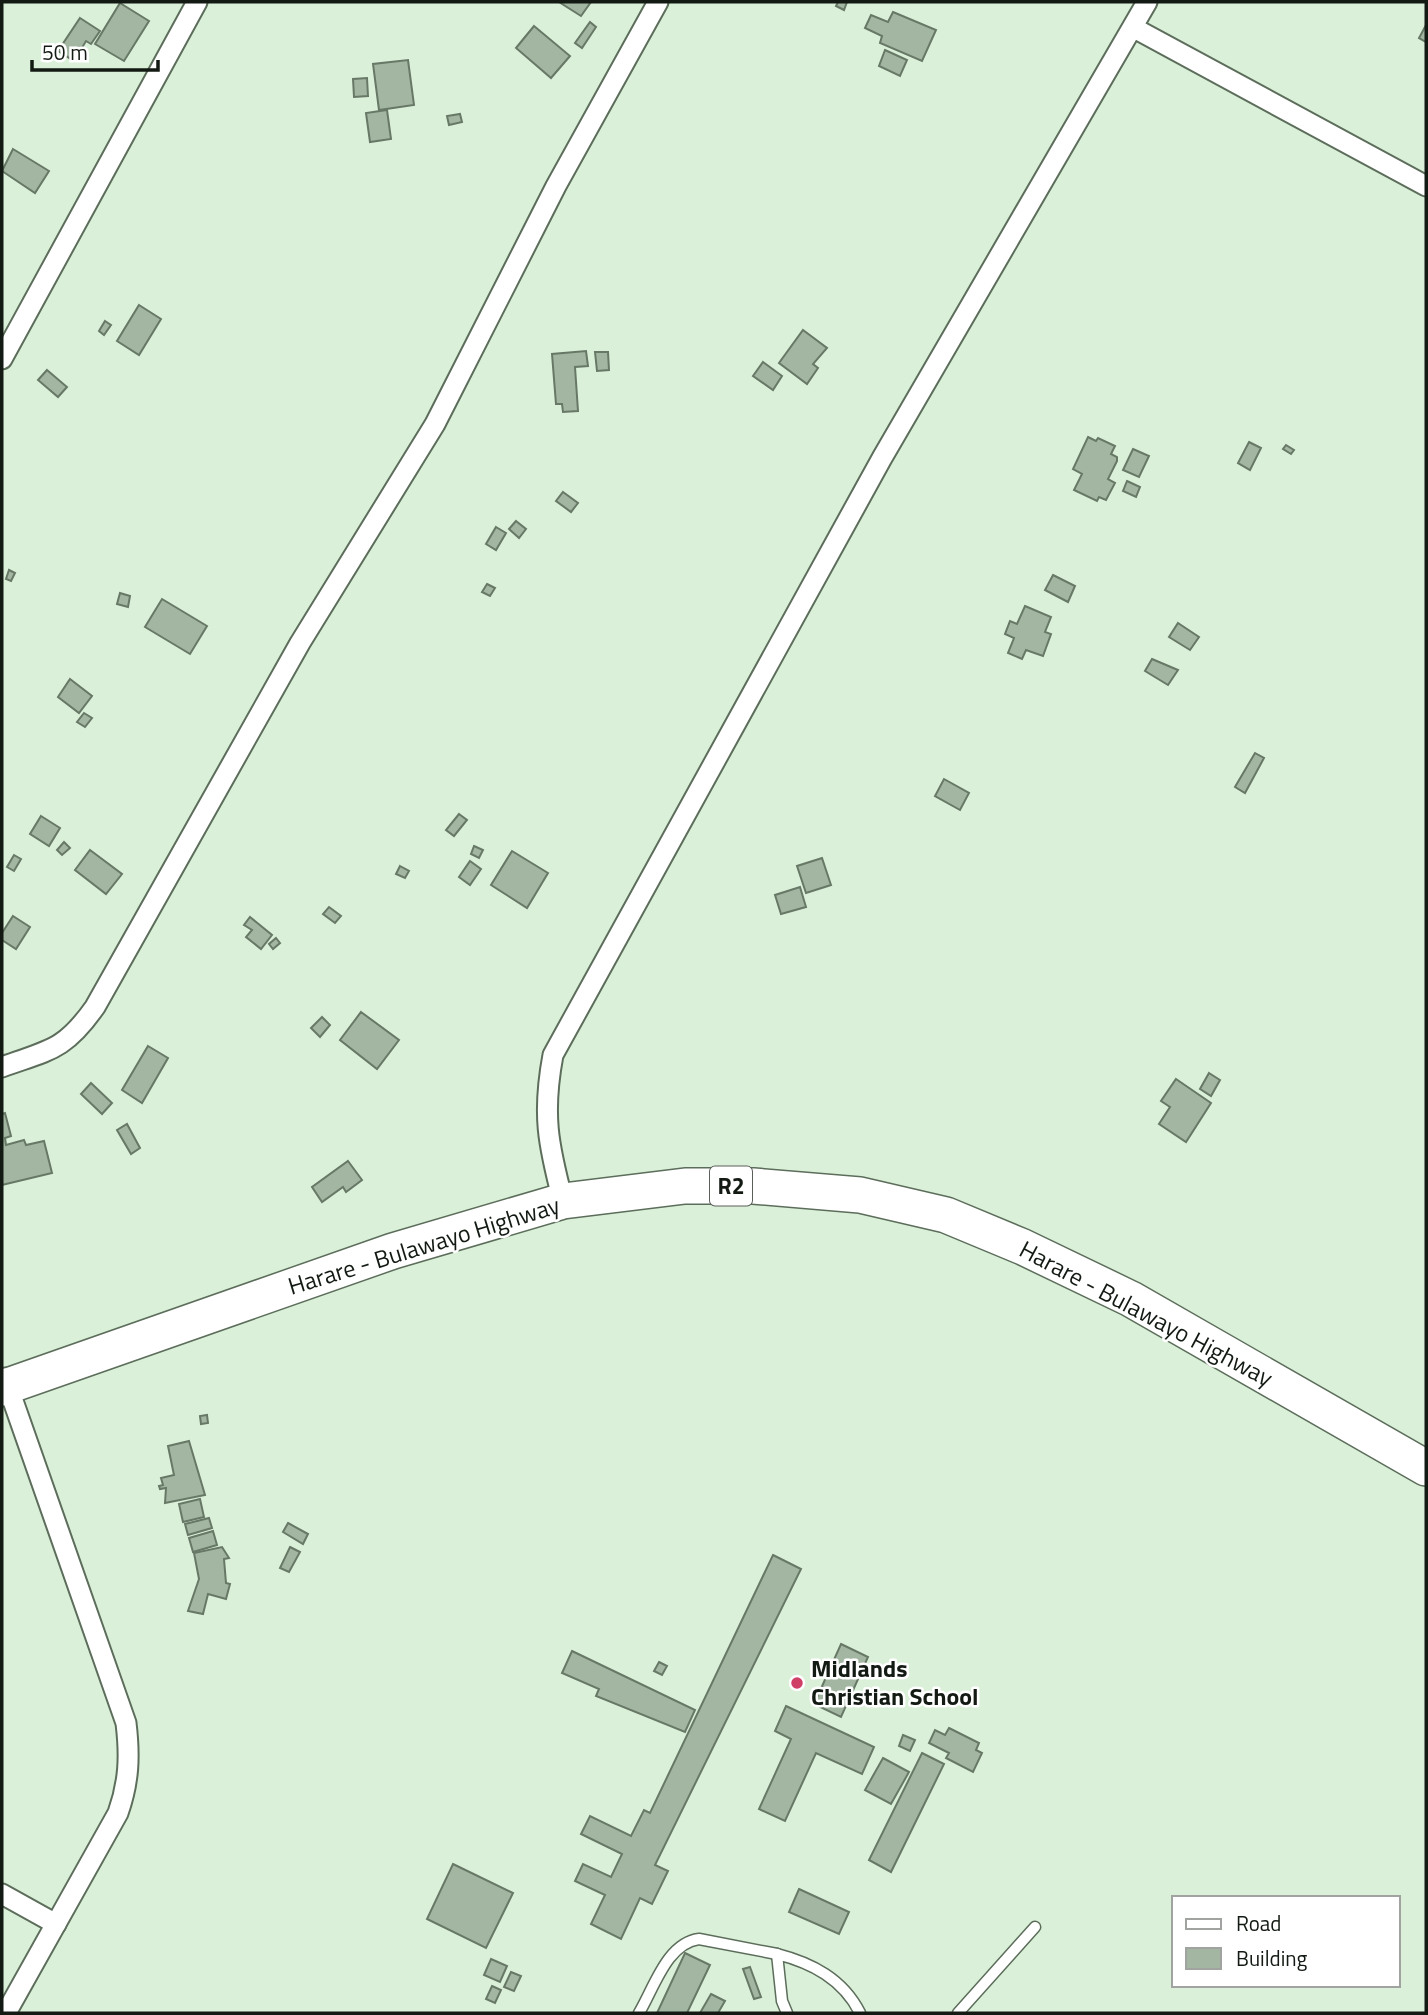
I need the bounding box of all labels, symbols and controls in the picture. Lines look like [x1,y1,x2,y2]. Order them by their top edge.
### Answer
scale bar [32,28,158,72]
text: 50 m [42,36,88,68]
road number: R2 [710,1166,752,1205]
street label: Harare - Bulawayo Highway [283,1186,564,1304]
street label: Harare - Bulawayo Highway [1013,1231,1280,1396]
place label: Midlands Christian School [811,1650,979,1714]
marker: Midlands Christian School [789,1675,805,1691]
legend [1172,1896,1400,1987]
text: Road [1236,1907,1281,1939]
text: Building [1236,1942,1308,1974]

